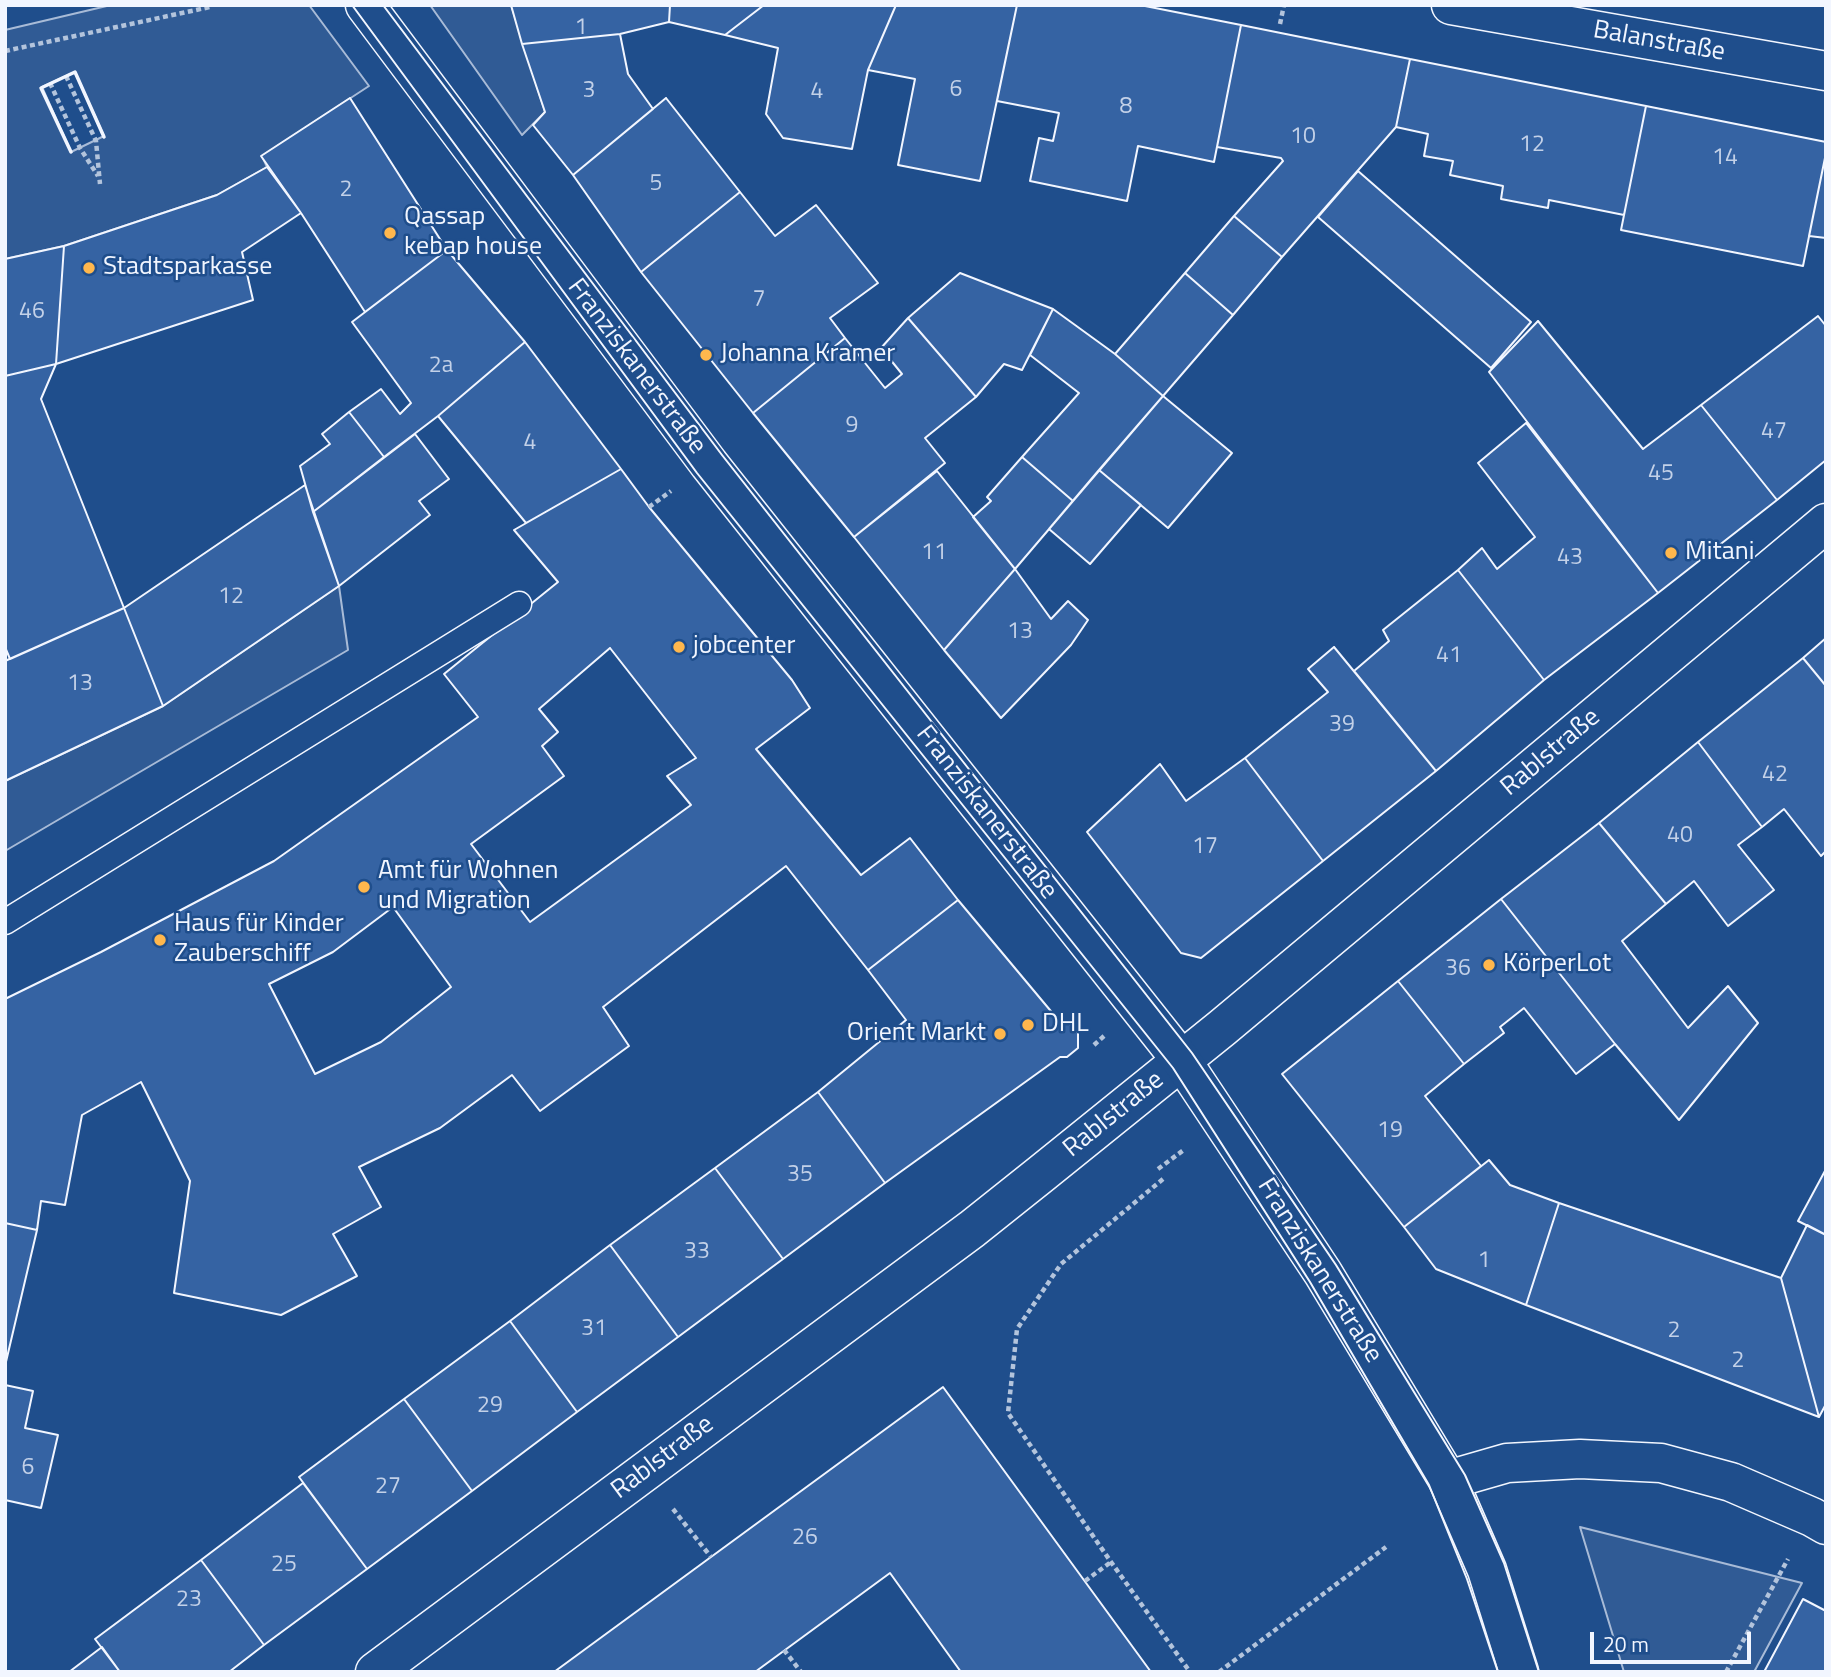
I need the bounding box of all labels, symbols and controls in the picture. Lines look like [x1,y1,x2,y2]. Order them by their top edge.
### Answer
house number: 1 [575,14,587,42]
street label: Balanstraße [1591,15,1727,69]
house number: 6 [950,76,962,104]
house number: 3 [583,77,595,105]
house number: 4 [811,78,823,106]
house number: 8 [1120,93,1132,121]
house number: 10 [1290,123,1316,151]
house number: 12 [1519,131,1545,159]
house number: 14 [1712,144,1738,172]
house number: 5 [650,170,662,198]
house number: 2 [340,176,352,204]
place label: Qassap kebap house [404,202,542,264]
marker: Qassap kebap house [382,225,398,241]
place label: Stadtsparkasse [103,252,272,284]
marker: Stadtsparkasse [81,260,97,276]
street label: Franziskanerstraße [560,273,712,461]
house number: 7 [753,286,765,314]
house number: 46 [19,298,45,326]
place label: Johanna Kramer [720,339,895,371]
marker: Johanna Kramer [698,347,714,363]
house number: 2a [429,352,453,380]
house number: 9 [846,412,858,440]
house number: 47 [1761,418,1787,446]
house number: 4 [524,429,536,457]
house number: 45 [1648,460,1674,488]
place label: Mitani [1685,537,1754,569]
house number: 11 [921,539,947,567]
house number: 43 [1557,544,1583,572]
marker: Mitani [1663,545,1679,561]
house number: 12 [218,583,244,611]
house number: 13 [1007,618,1033,646]
place label: jobcenter [693,631,796,663]
marker: jobcenter [671,639,687,655]
house number: 41 [1436,642,1462,670]
house number: 13 [67,670,93,698]
street label: Rablstraße [1495,702,1607,804]
house number: 39 [1329,711,1355,739]
street label: Franziskanerstraße [909,720,1063,906]
house number: 42 [1762,761,1788,789]
house number: 40 [1667,822,1693,850]
house number: 17 [1192,833,1218,861]
place label: Amt für Wohnen und Migration [378,856,558,917]
marker: Amt für Wohnen und Migration [356,879,372,895]
place label: Haus für Kinder Zauberschiff [174,909,344,970]
marker: Haus für Kinder Zauberschiff [152,932,168,948]
place label: KörperLot [1503,949,1611,981]
house number: 36 [1445,955,1471,983]
marker: KörperLot [1481,957,1497,973]
place label: DHL [1042,1009,1089,1041]
marker: DHL [1020,1017,1036,1033]
place label: Orient Markt [847,1018,986,1050]
marker: Orient Markt [992,1026,1008,1042]
street label: Rablstraße [1058,1065,1170,1165]
house number: 19 [1377,1117,1403,1145]
house number: 35 [787,1161,813,1189]
street label: Franziskanerstraße [1250,1173,1388,1369]
house number: 33 [684,1238,710,1266]
house number: 1 [1478,1247,1490,1275]
house number: 31 [581,1315,607,1343]
house number: 2 [1668,1317,1680,1345]
house number: 2 [1732,1347,1744,1375]
house number: 29 [477,1392,503,1420]
street label: Rablstraße [606,1409,720,1507]
house number: 6 [22,1454,34,1482]
house number: 27 [375,1473,401,1501]
house number: 26 [792,1524,818,1552]
house number: 25 [271,1551,297,1579]
house number: 23 [176,1586,202,1614]
scale bar [1593,1618,1754,1662]
text: 20 m [1603,1628,1649,1660]

